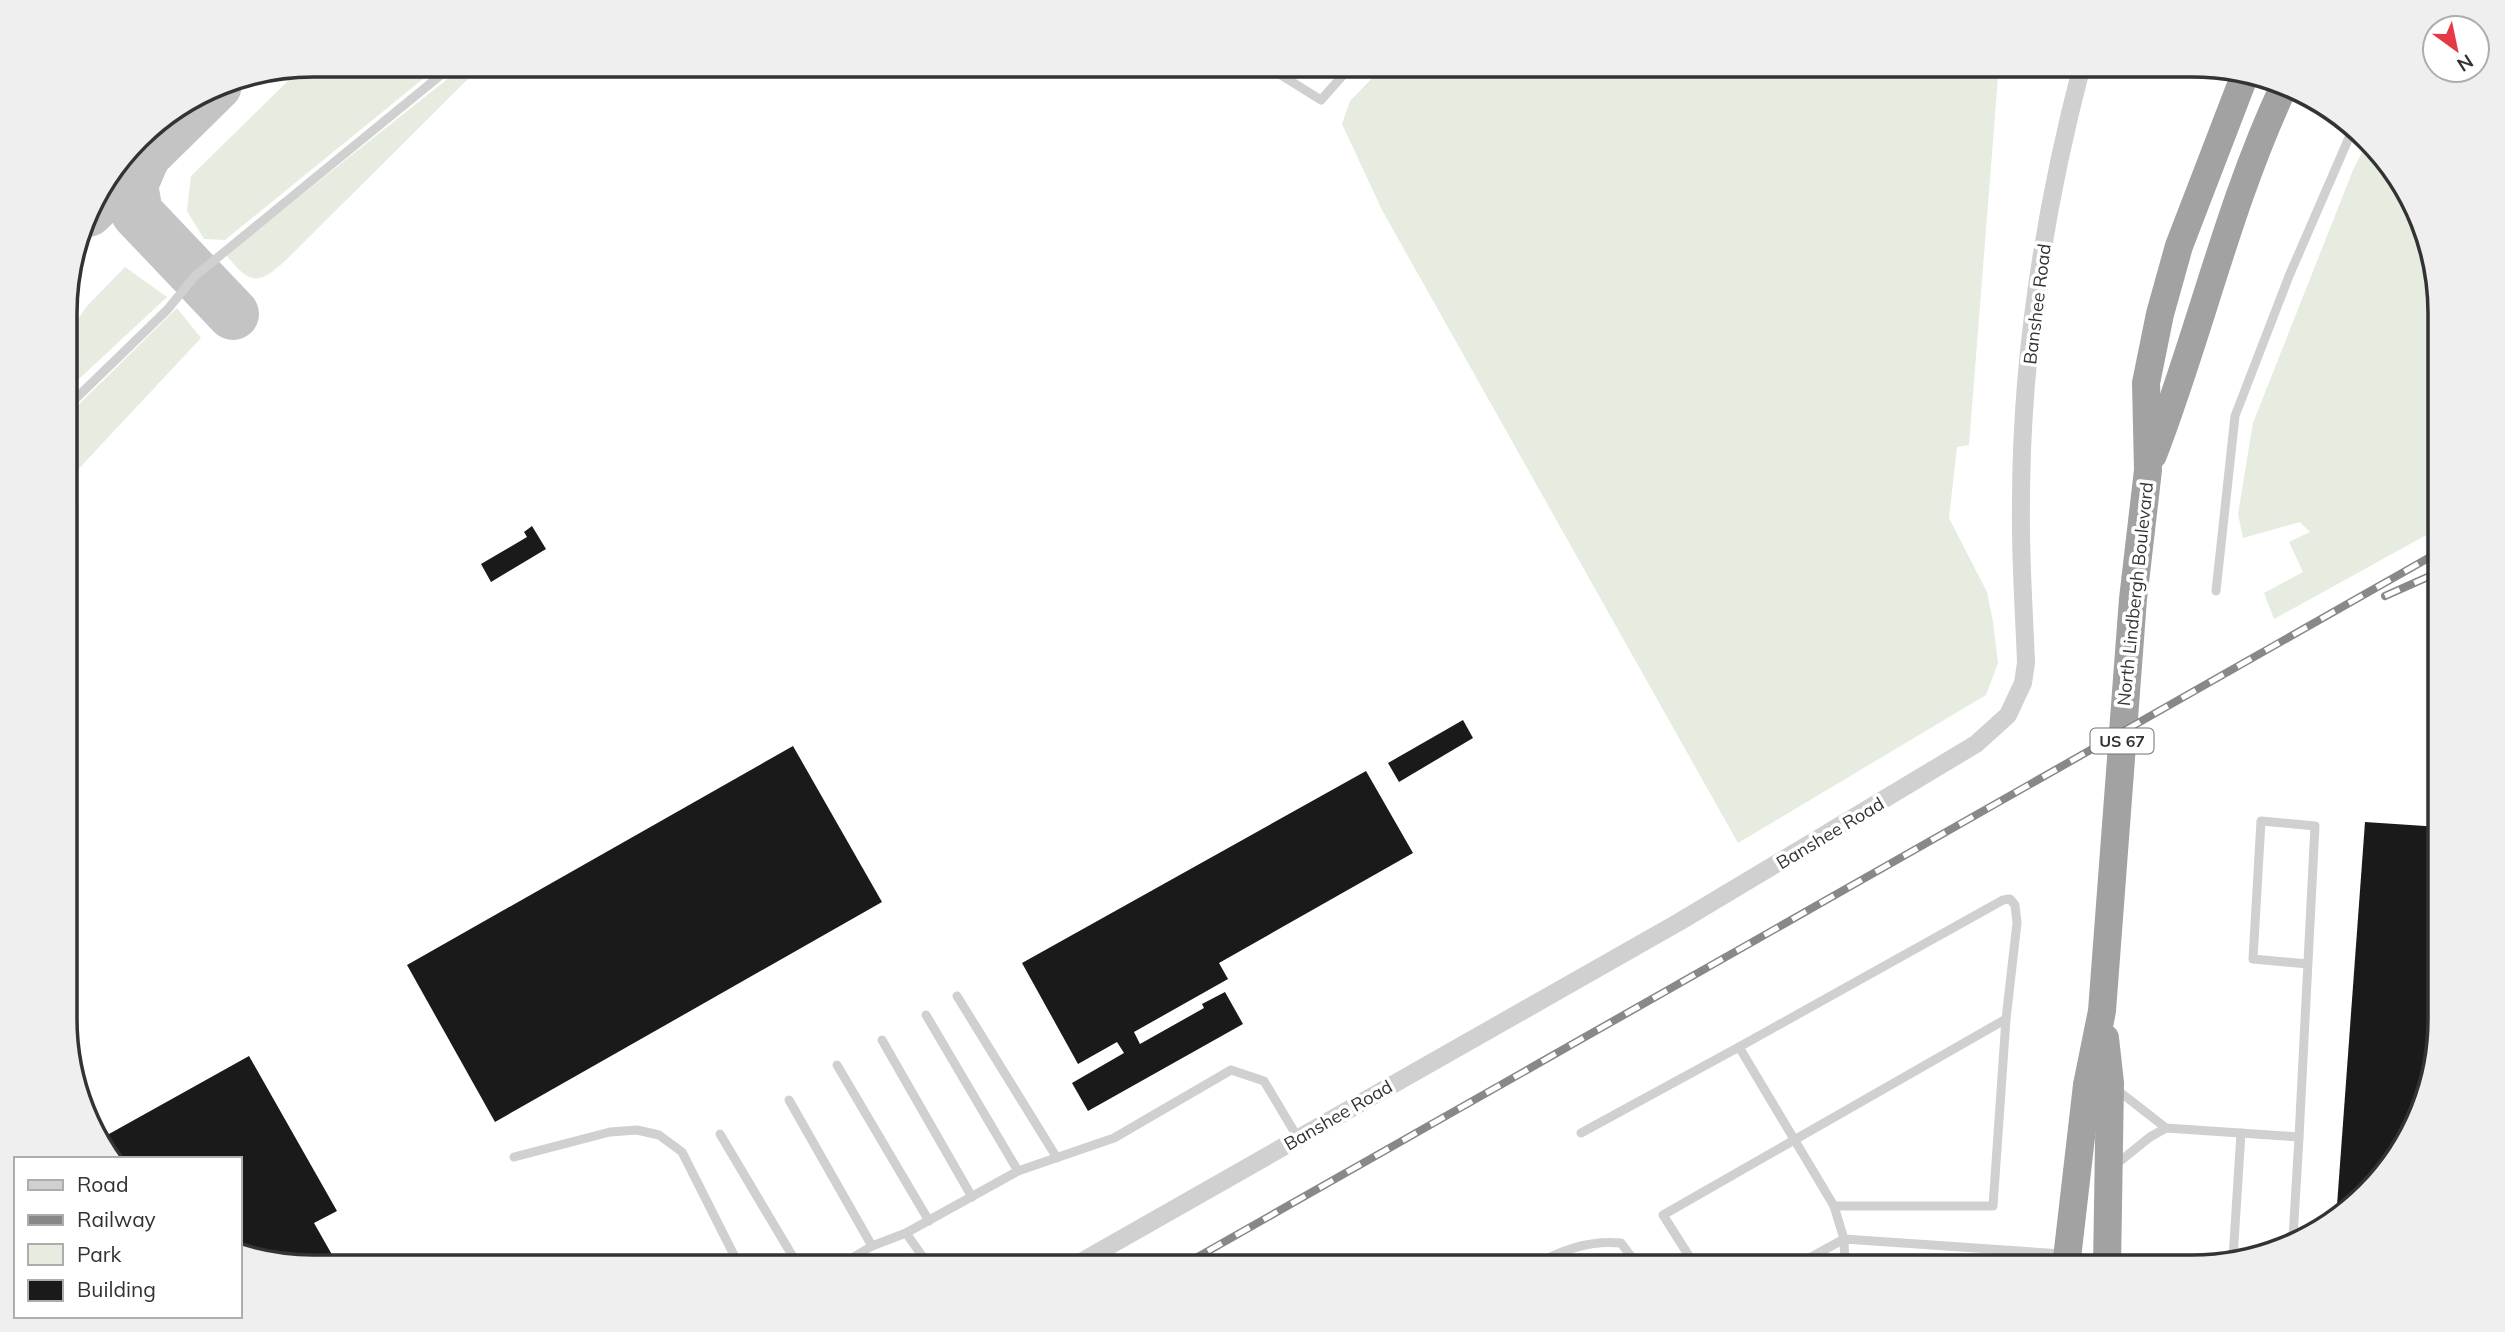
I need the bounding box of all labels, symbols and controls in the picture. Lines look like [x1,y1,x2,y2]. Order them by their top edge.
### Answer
north arrow [2421,14,2491,84]
text: N [2453,49,2478,77]
street label: Banshee Road [2018,242,2056,366]
street label: North Lindbergh Boulevard [2112,481,2158,707]
road number: US 67 [2090,728,2154,754]
street label: Banshee Road [1772,792,1888,874]
street label: Banshee Road [1280,1075,1396,1155]
legend [14,1157,242,1318]
text: Road [77,1171,128,1197]
text: Railway [77,1206,156,1232]
text: Park [77,1241,121,1267]
text: Building [77,1276,156,1302]

